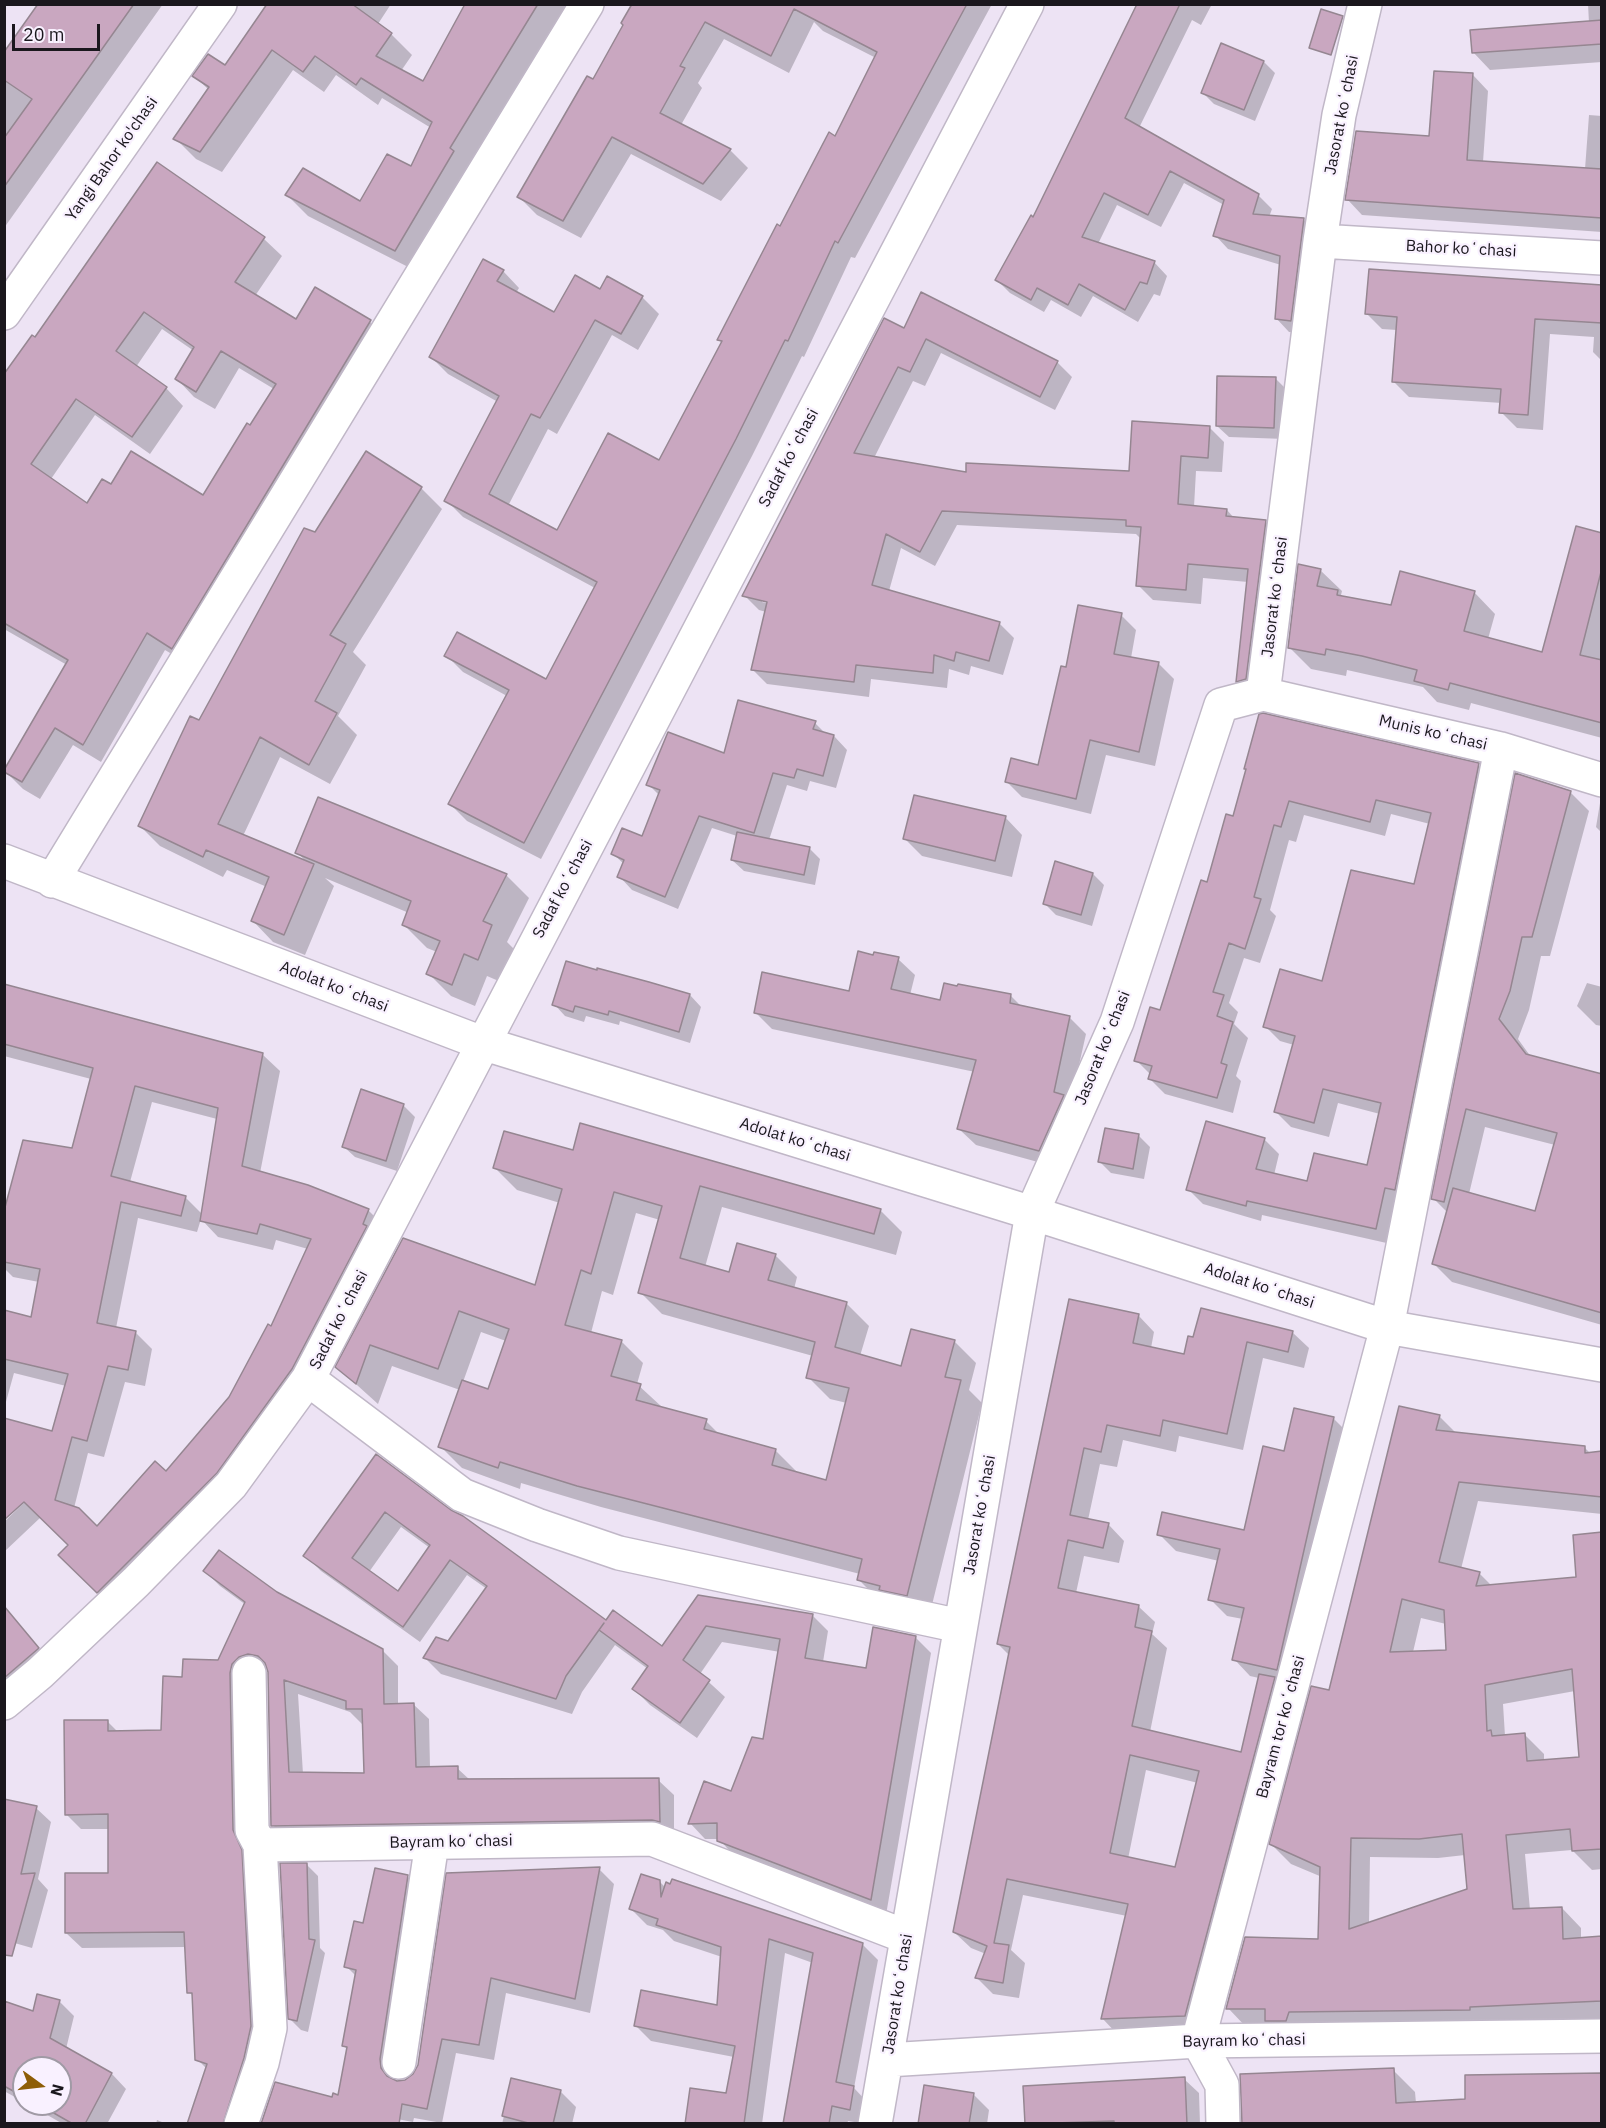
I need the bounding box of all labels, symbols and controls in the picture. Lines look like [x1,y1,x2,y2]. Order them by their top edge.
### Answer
scale bar [15,12,104,50]
text: 20 m [23,23,65,46]
street label: Jasorat koʻchasi [1321,54,1363,176]
street label: Yangi Bahor ko'chasi [62,93,162,225]
street label: Bahor koʻchasi [1405,237,1517,261]
street label: Sadaf koʻchasi [755,405,823,511]
street label: Jasorat koʻchasi [1258,536,1292,658]
street label: Munis koʻchasi [1377,711,1489,755]
street label: Sadaf koʻchasi [529,836,597,942]
street label: Adolat koʻchasi [277,957,391,1017]
street label: Jasorat koʻchasi [1071,988,1135,1108]
street label: Adolat koʻchasi [737,1114,853,1166]
street label: Adolat koʻchasi [1201,1259,1317,1313]
street label: Sadaf koʻchasi [306,1267,372,1373]
street label: Jasorat koʻchasi [960,1454,1000,1576]
street label: Bayram tor koʻchasi [1253,1653,1309,1801]
street label: Bayram koʻchasi [389,1831,513,1853]
street label: Jasorat koʻchasi [879,1933,917,2055]
street label: Bayram koʻchasi [1182,2030,1306,2052]
north arrow [12,2056,72,2116]
text: N [46,2082,69,2098]

